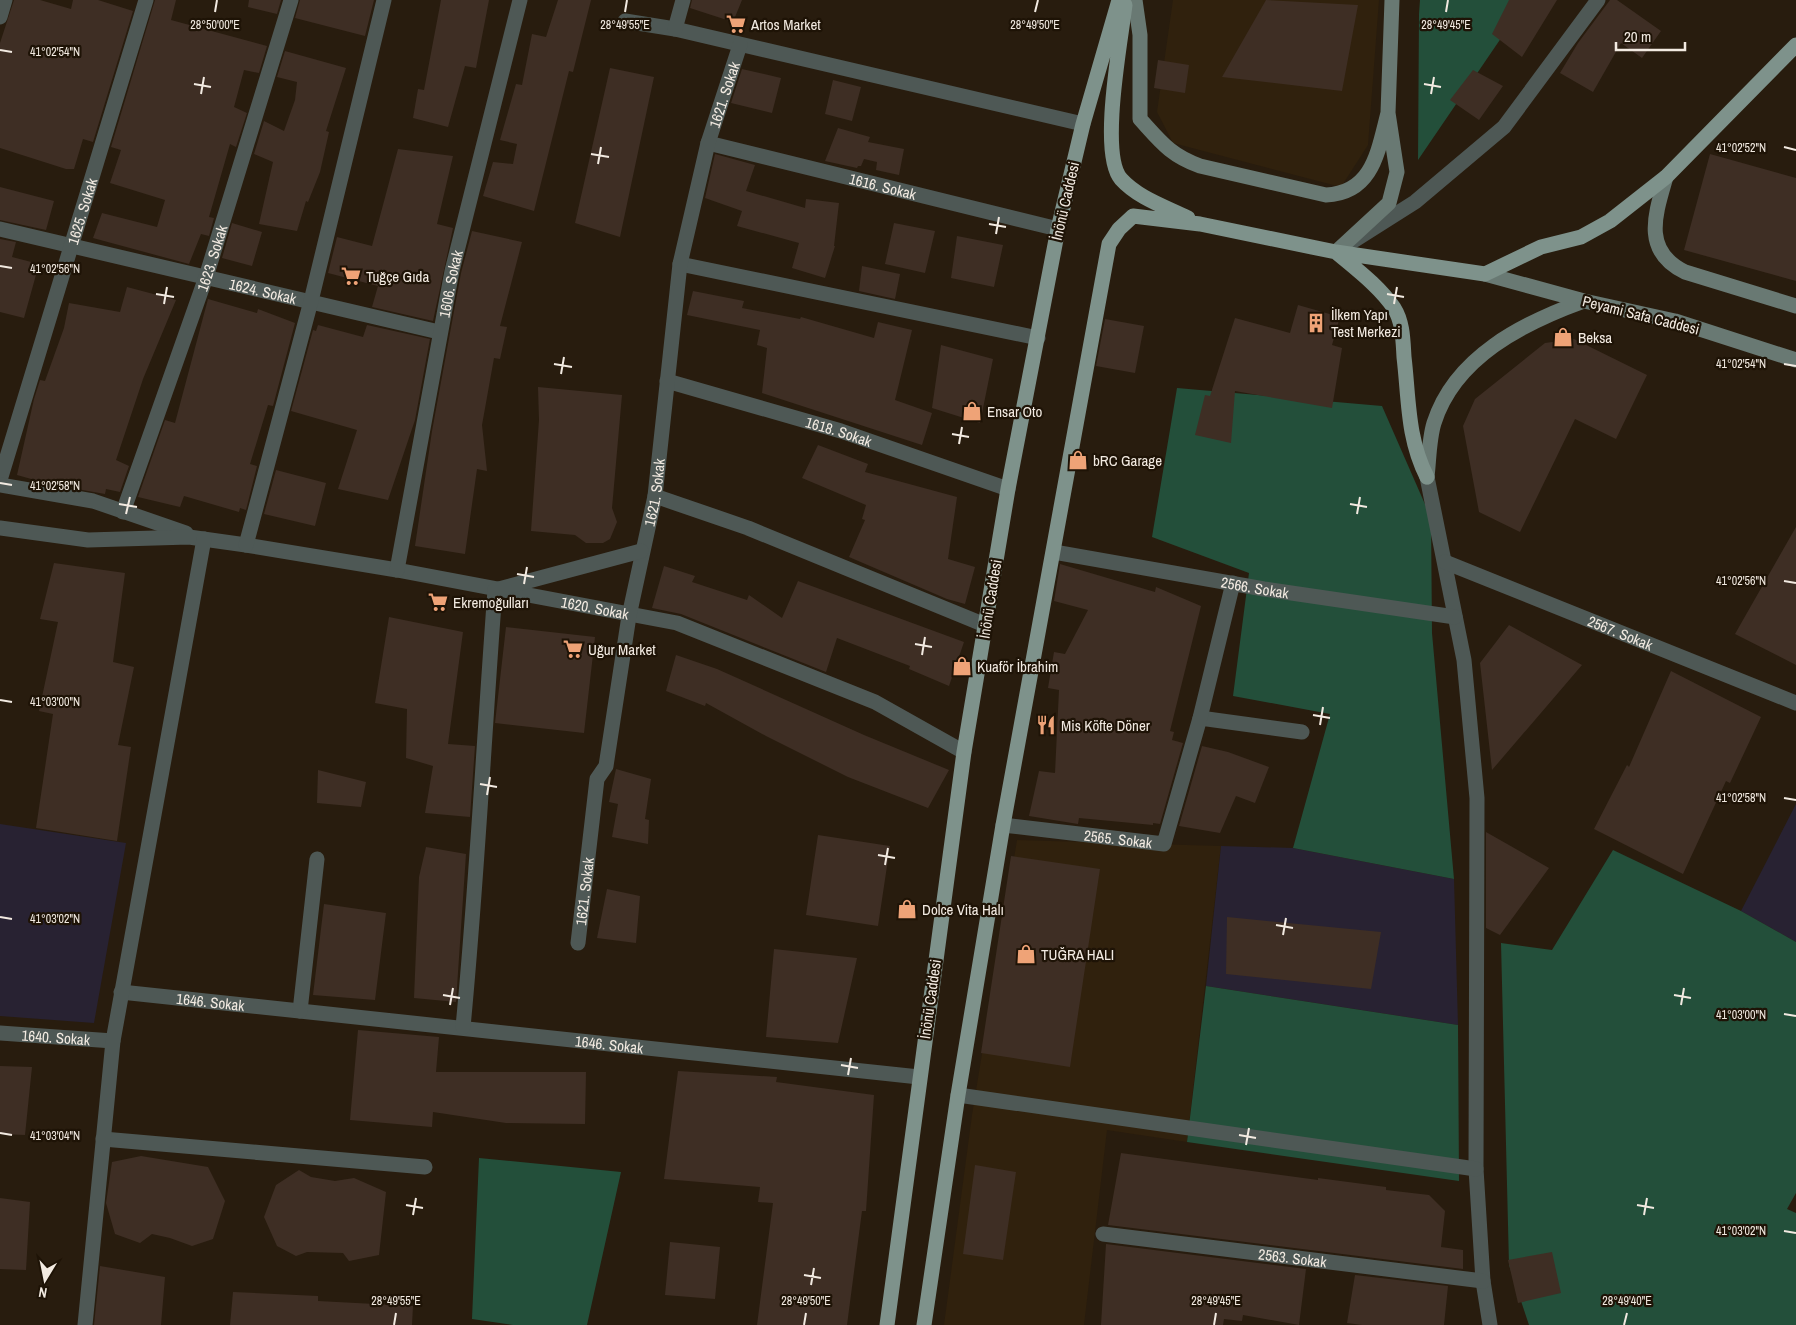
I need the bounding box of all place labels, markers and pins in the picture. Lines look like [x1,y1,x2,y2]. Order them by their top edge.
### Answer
supermarket icon: Artos Market [725,13,747,35]
place label: Artos Market [750,14,821,35]
supermarket icon: Tuğçe Gıda [340,265,362,287]
place label: Tuğçe Gıda [366,266,429,287]
place label: İlkem Yapı Test Merkezi [1331,304,1401,342]
building icon: İlkem Yapı Test Merkezi [1305,312,1327,334]
shop icon: Beksa [1552,326,1574,348]
place label: Beksa [1578,327,1612,348]
shop icon: Ensar Oto [961,400,983,422]
place label: Ensar Oto [987,401,1043,422]
shop icon: bRC Garage [1067,449,1089,471]
place label: bRC Garage [1093,450,1162,471]
supermarket icon: Ekremoğulları [427,591,449,613]
place label: Ekremoğulları [453,592,529,613]
supermarket icon: Uğur Market [562,638,584,660]
place label: Uğur Market [588,639,656,660]
shop icon: Kuaför İbrahim [951,655,973,677]
place label: Kuaför İbrahim [977,656,1058,677]
restaurant icon: Mis Köfte Döner [1035,714,1057,736]
place label: Mis Köfte Döner [1061,715,1150,736]
shop icon: Dolce Vita Halı [896,898,918,920]
place label: Dolce Vita Halı [922,899,1004,920]
shop icon: TUĞRA HALI [1015,943,1037,965]
place label: TUĞRA HALI [1041,944,1114,965]

